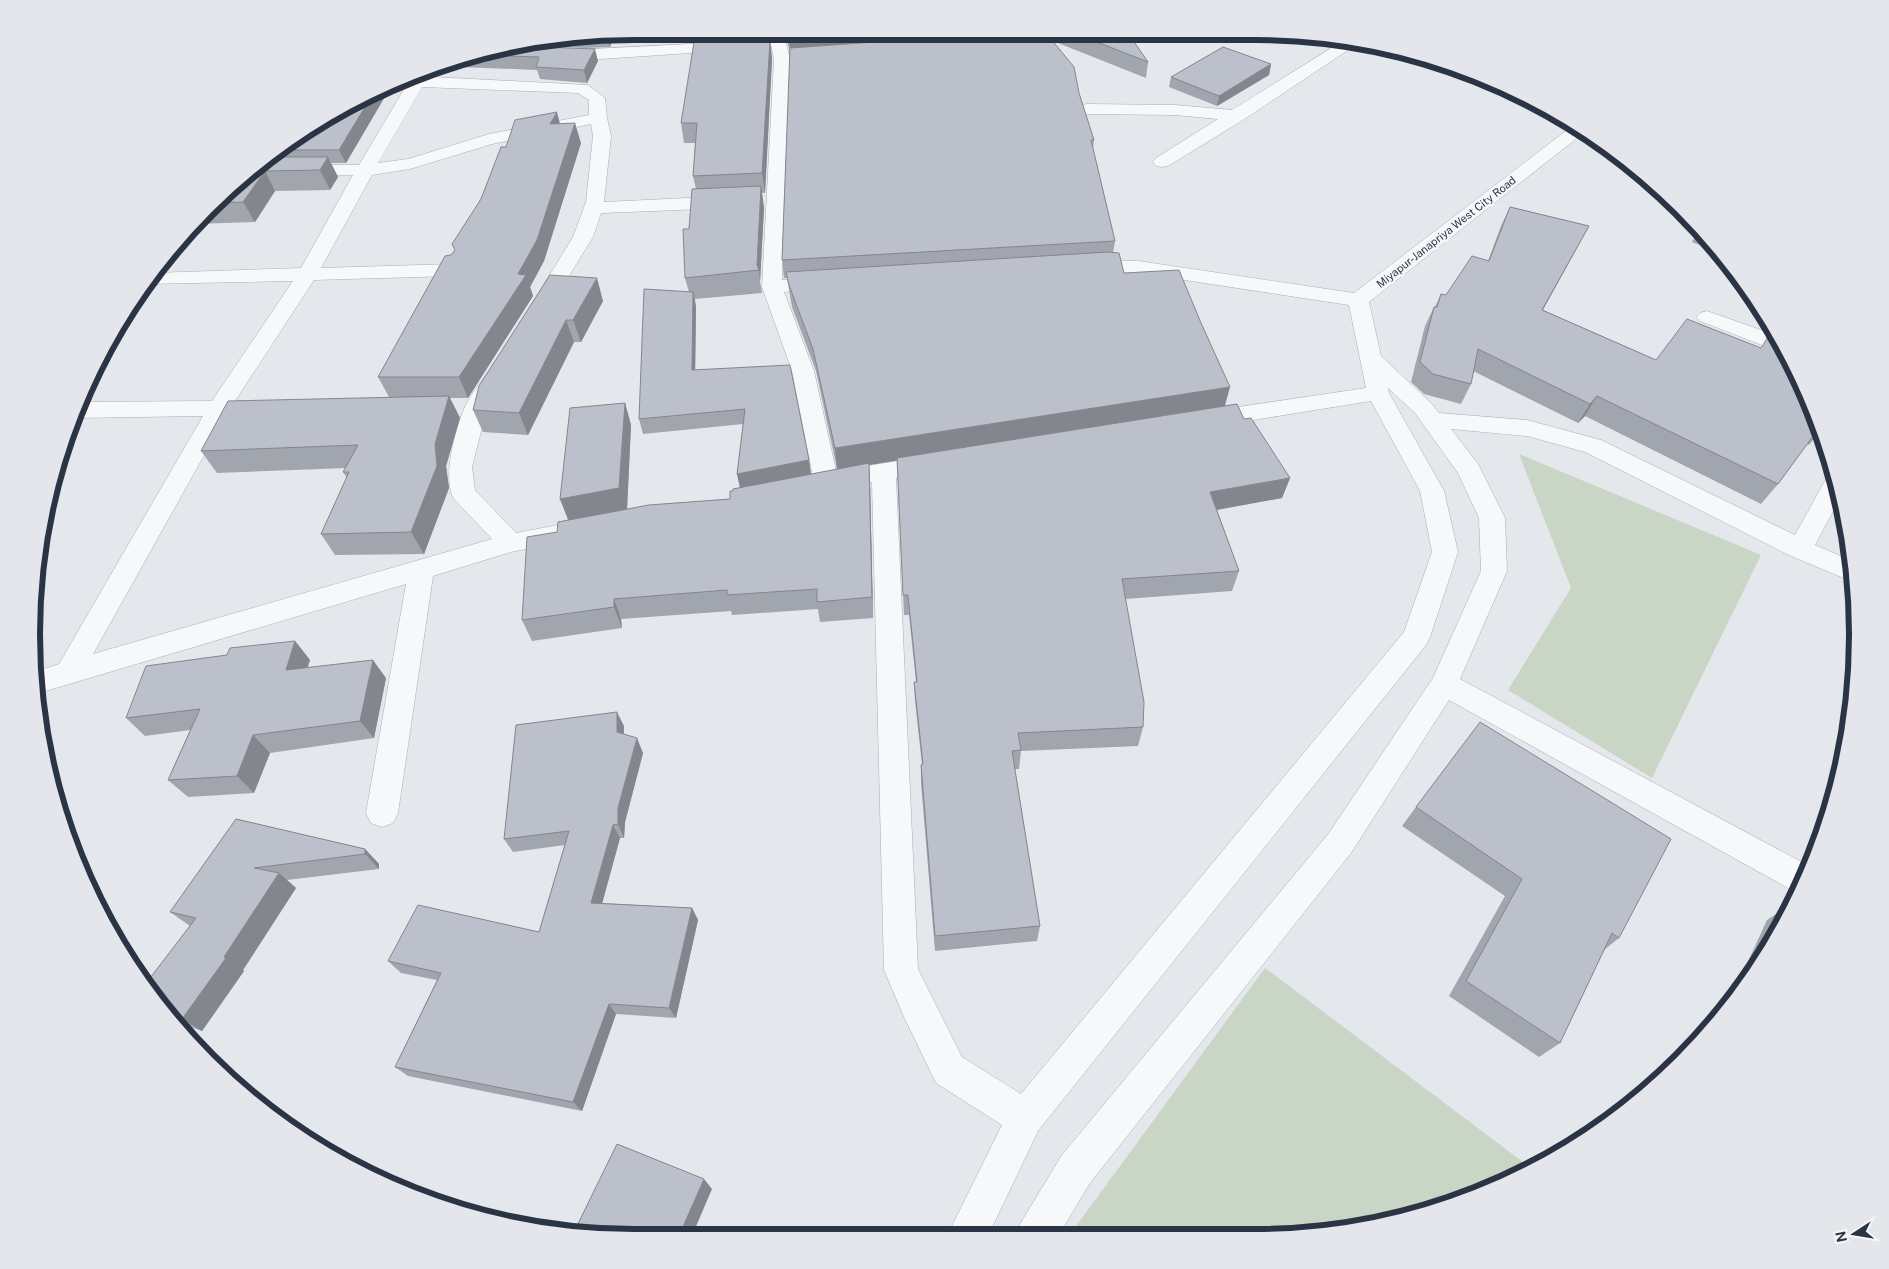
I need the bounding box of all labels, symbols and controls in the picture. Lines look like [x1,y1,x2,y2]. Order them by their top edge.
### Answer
street label: Miyapur-Janapriya West City Road [1374,174,1518,290]
north arrow [1829,1209,1879,1259]
text: N [1832,1230,1850,1244]

